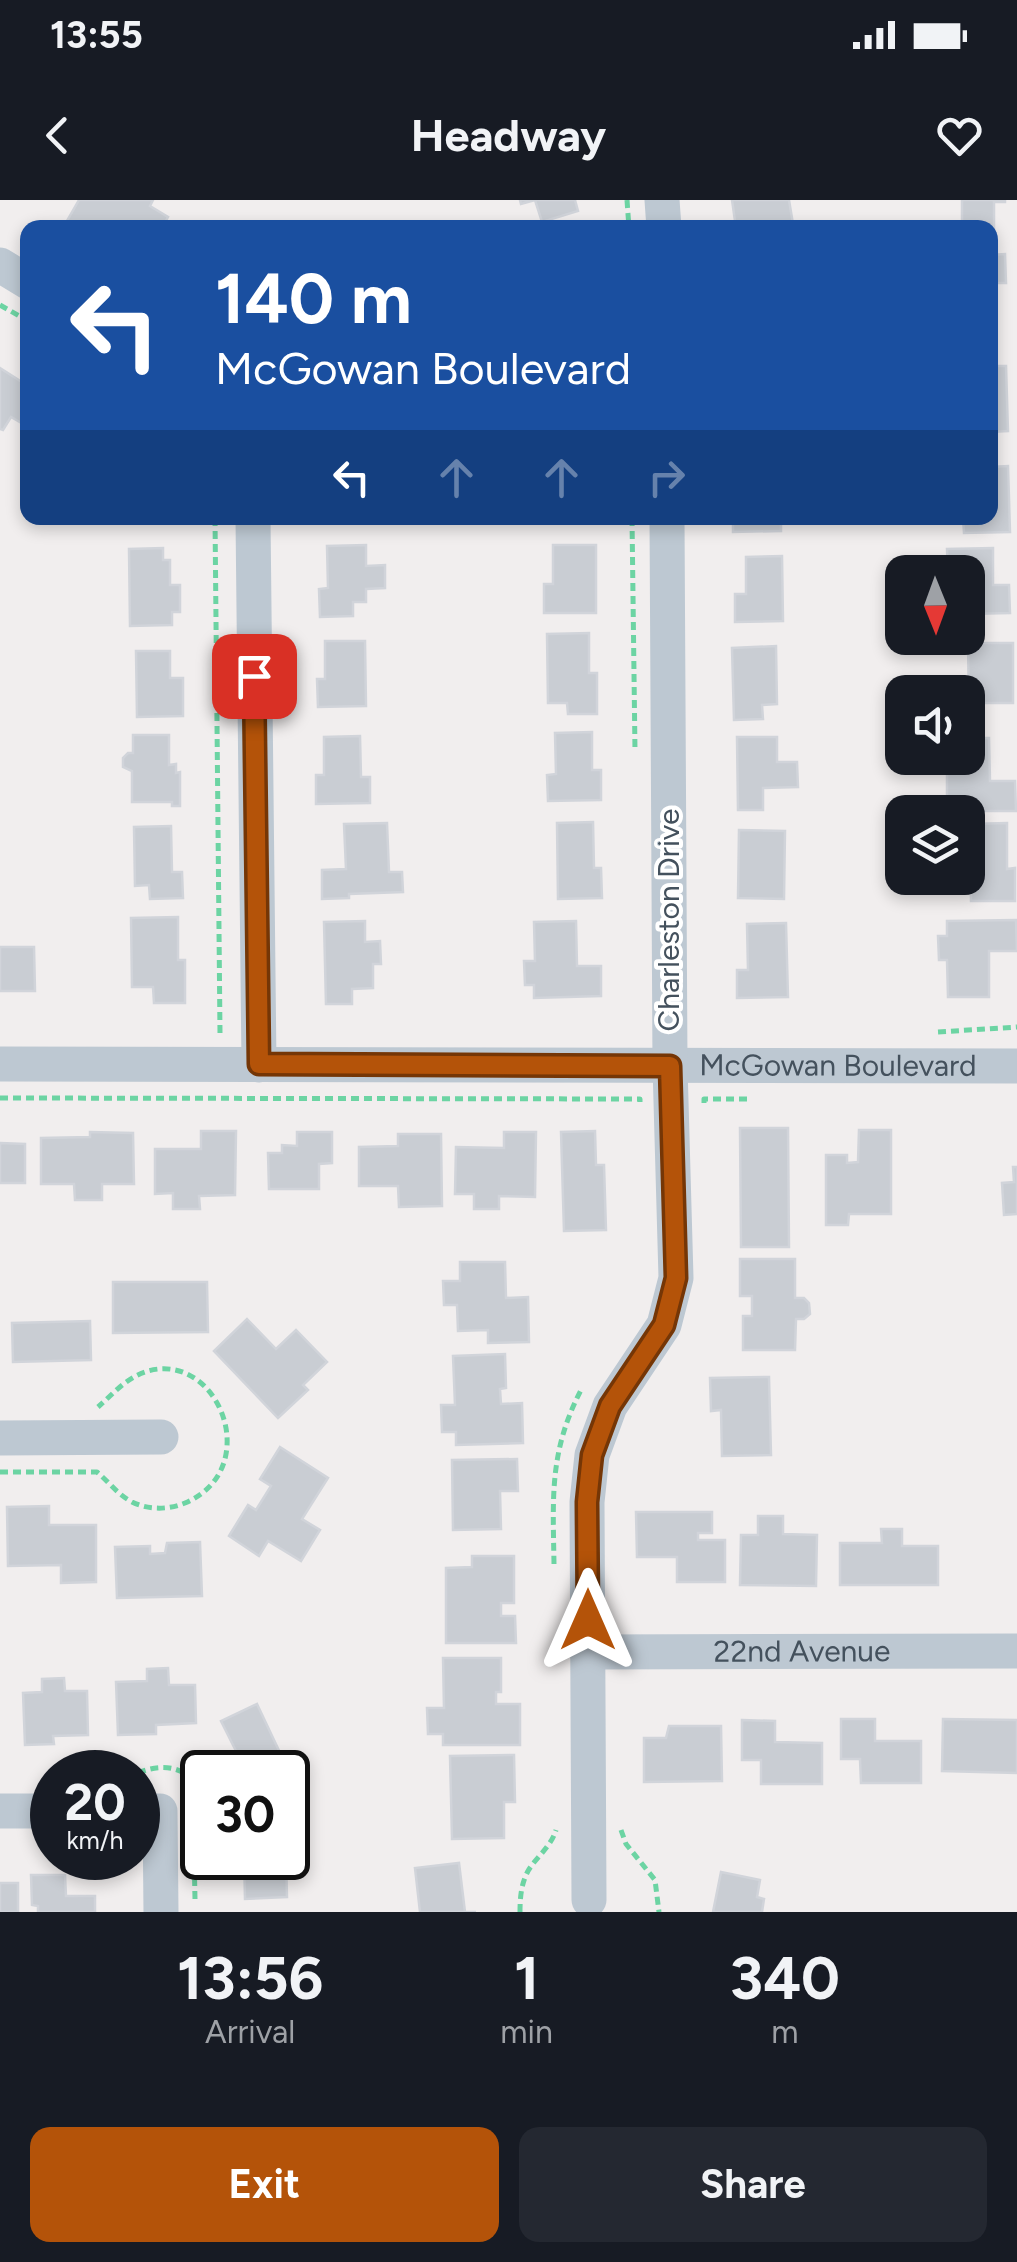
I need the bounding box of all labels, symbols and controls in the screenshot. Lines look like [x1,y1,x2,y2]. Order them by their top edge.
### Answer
text: 13:55 [50,12,143,58]
icon: back [30,108,85,163]
text: Headway [411,108,606,162]
icon: heart [932,108,987,163]
text: 140 m [215,256,412,341]
icon: left [50,260,180,390]
text: McGowan Boulevard [215,341,631,395]
icon: left [324,450,379,505]
icon: ahead [429,450,484,505]
icon: ahead [534,450,589,505]
icon: right [639,450,694,505]
north arrow [885,555,985,655]
map controls [885,555,985,895]
pin [212,634,297,719]
icon: arrive [227,649,282,704]
button: sound [885,675,985,775]
button: layers [885,795,985,895]
street label: Charleston Drive [650,809,687,1031]
street label: McGowan Boulevard [699,1046,977,1084]
position arrow [536,1568,640,1672]
street label: 22nd Avenue [714,1632,890,1670]
speed limit sign: 30 [180,1750,310,1880]
text: 20 [64,1772,126,1833]
text: km/h [66,1825,124,1855]
text: 13:56 [177,1942,323,2014]
text: 1 [514,1942,539,2014]
text: 340 [730,1942,840,2014]
text: Arrival [205,2013,295,2051]
text: min [500,2013,553,2051]
text: m [771,2013,799,2051]
button: Exit [30,2127,499,2242]
button: Share [519,2127,987,2242]

